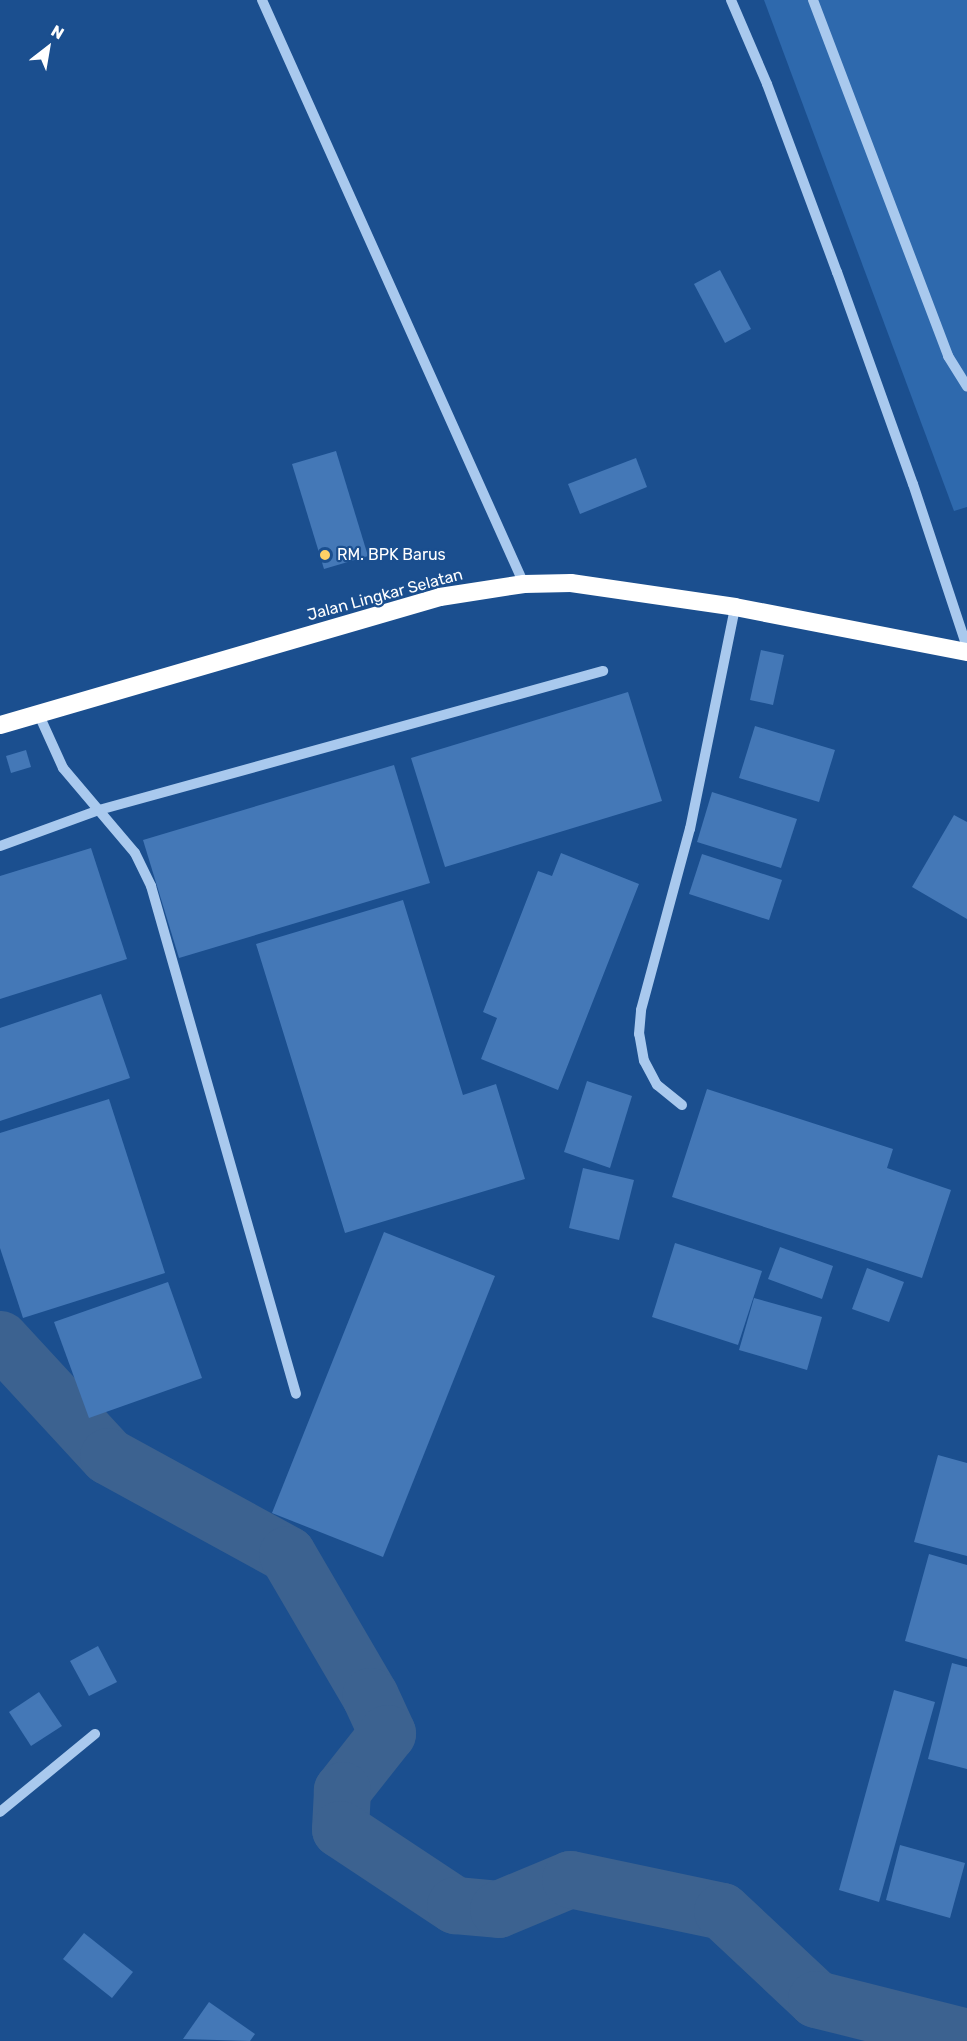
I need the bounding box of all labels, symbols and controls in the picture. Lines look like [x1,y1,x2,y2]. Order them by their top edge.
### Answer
north arrow [18,18,78,78]
text: N [48,21,67,43]
place label: RM. BPK Barus [337,545,446,565]
marker: RM. BPK Barus [318,548,332,562]
street label: Jalan Lingkar Selatan [305,565,465,625]

